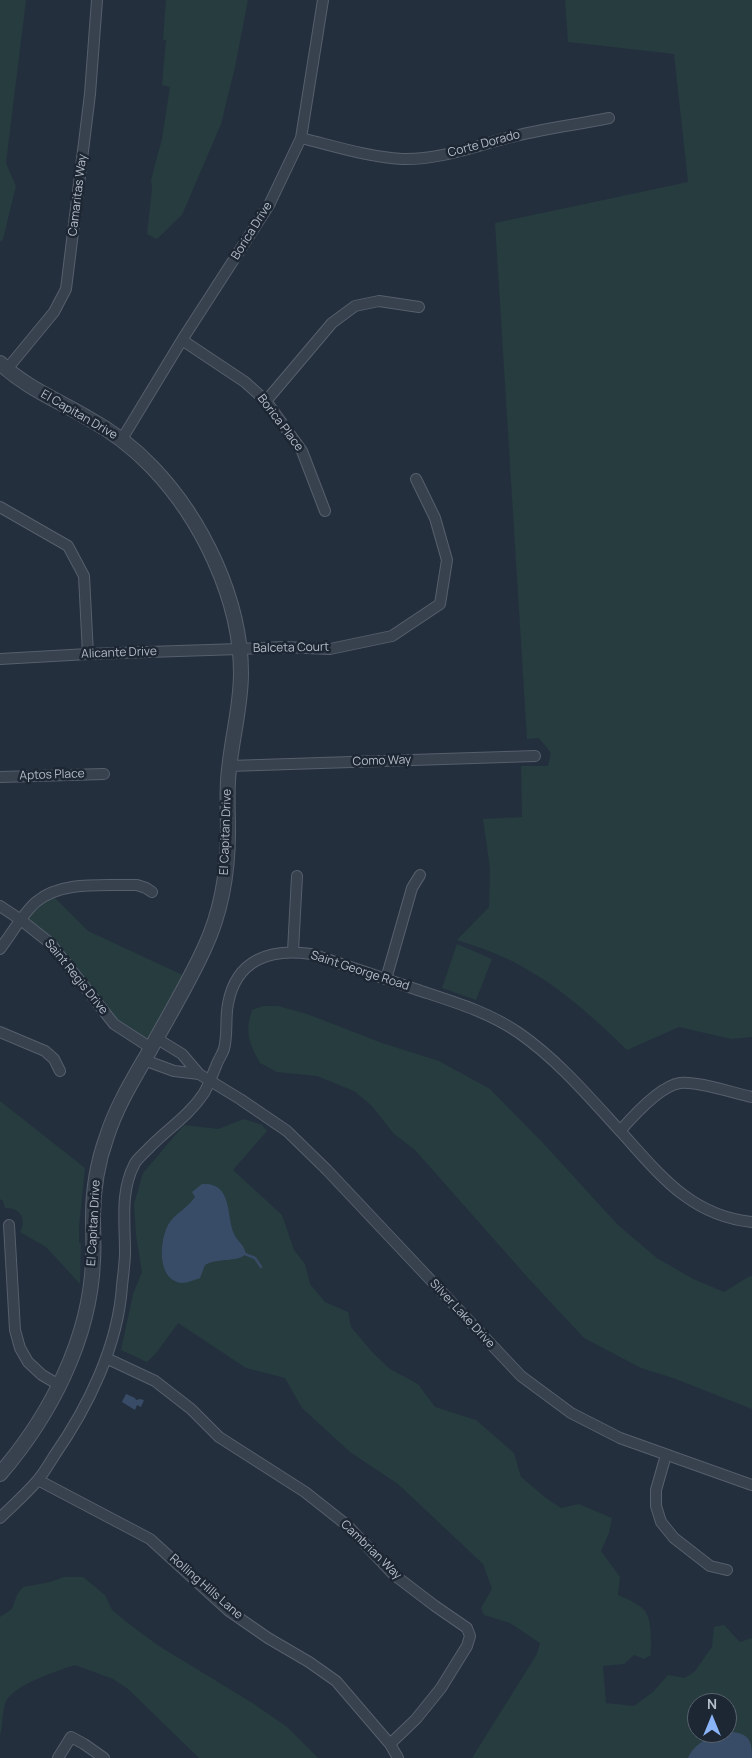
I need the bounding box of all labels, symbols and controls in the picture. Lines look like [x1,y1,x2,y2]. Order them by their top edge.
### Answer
street label: Corte Dorado [446,127,522,161]
street label: Camaritas Way [66,153,90,237]
street label: Borica Drive [229,199,275,263]
street label: El Capitan Drive [38,387,120,443]
street label: Borica Place [254,392,306,454]
street label: Balceta Court [253,640,329,656]
street label: Alicante Drive [81,644,157,662]
street label: Como Way [352,753,412,769]
street label: Aptos Place [19,767,85,783]
street label: El Capitan Drive [217,789,235,875]
street label: Saint Regis Drive [41,937,111,1017]
street label: Saint George Road [309,948,411,994]
street label: El Capitan Drive [85,1180,103,1266]
street label: Silver Lake Drive [426,1277,498,1351]
street label: Cambrian Way [338,1517,404,1583]
street label: Rolling Hills Lane [167,1551,245,1623]
north arrow [687,1693,737,1743]
text: N [707,1694,717,1713]

